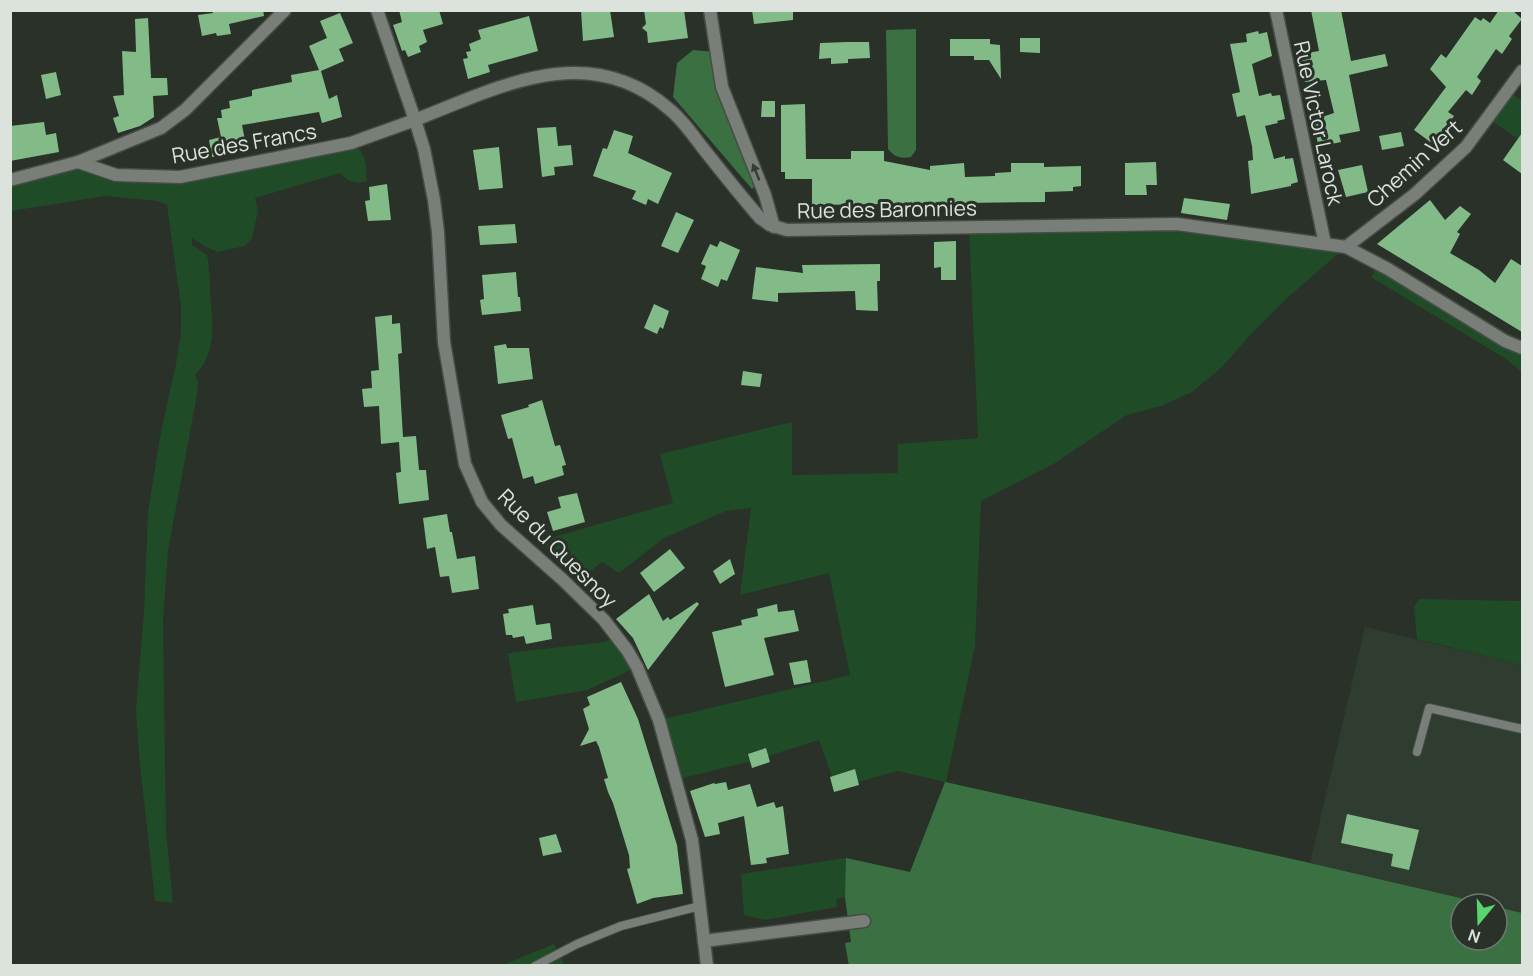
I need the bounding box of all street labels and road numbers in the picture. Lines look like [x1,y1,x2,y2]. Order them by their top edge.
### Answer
street label: Rue Victor Larock [1288,38,1350,208]
street label: Chemin Vert [1361,113,1467,213]
street label: Rue des Francs [169,116,319,170]
street label: Rue des Baronnies [797,193,977,225]
street label: Rue du Quesnoy [492,482,624,614]

